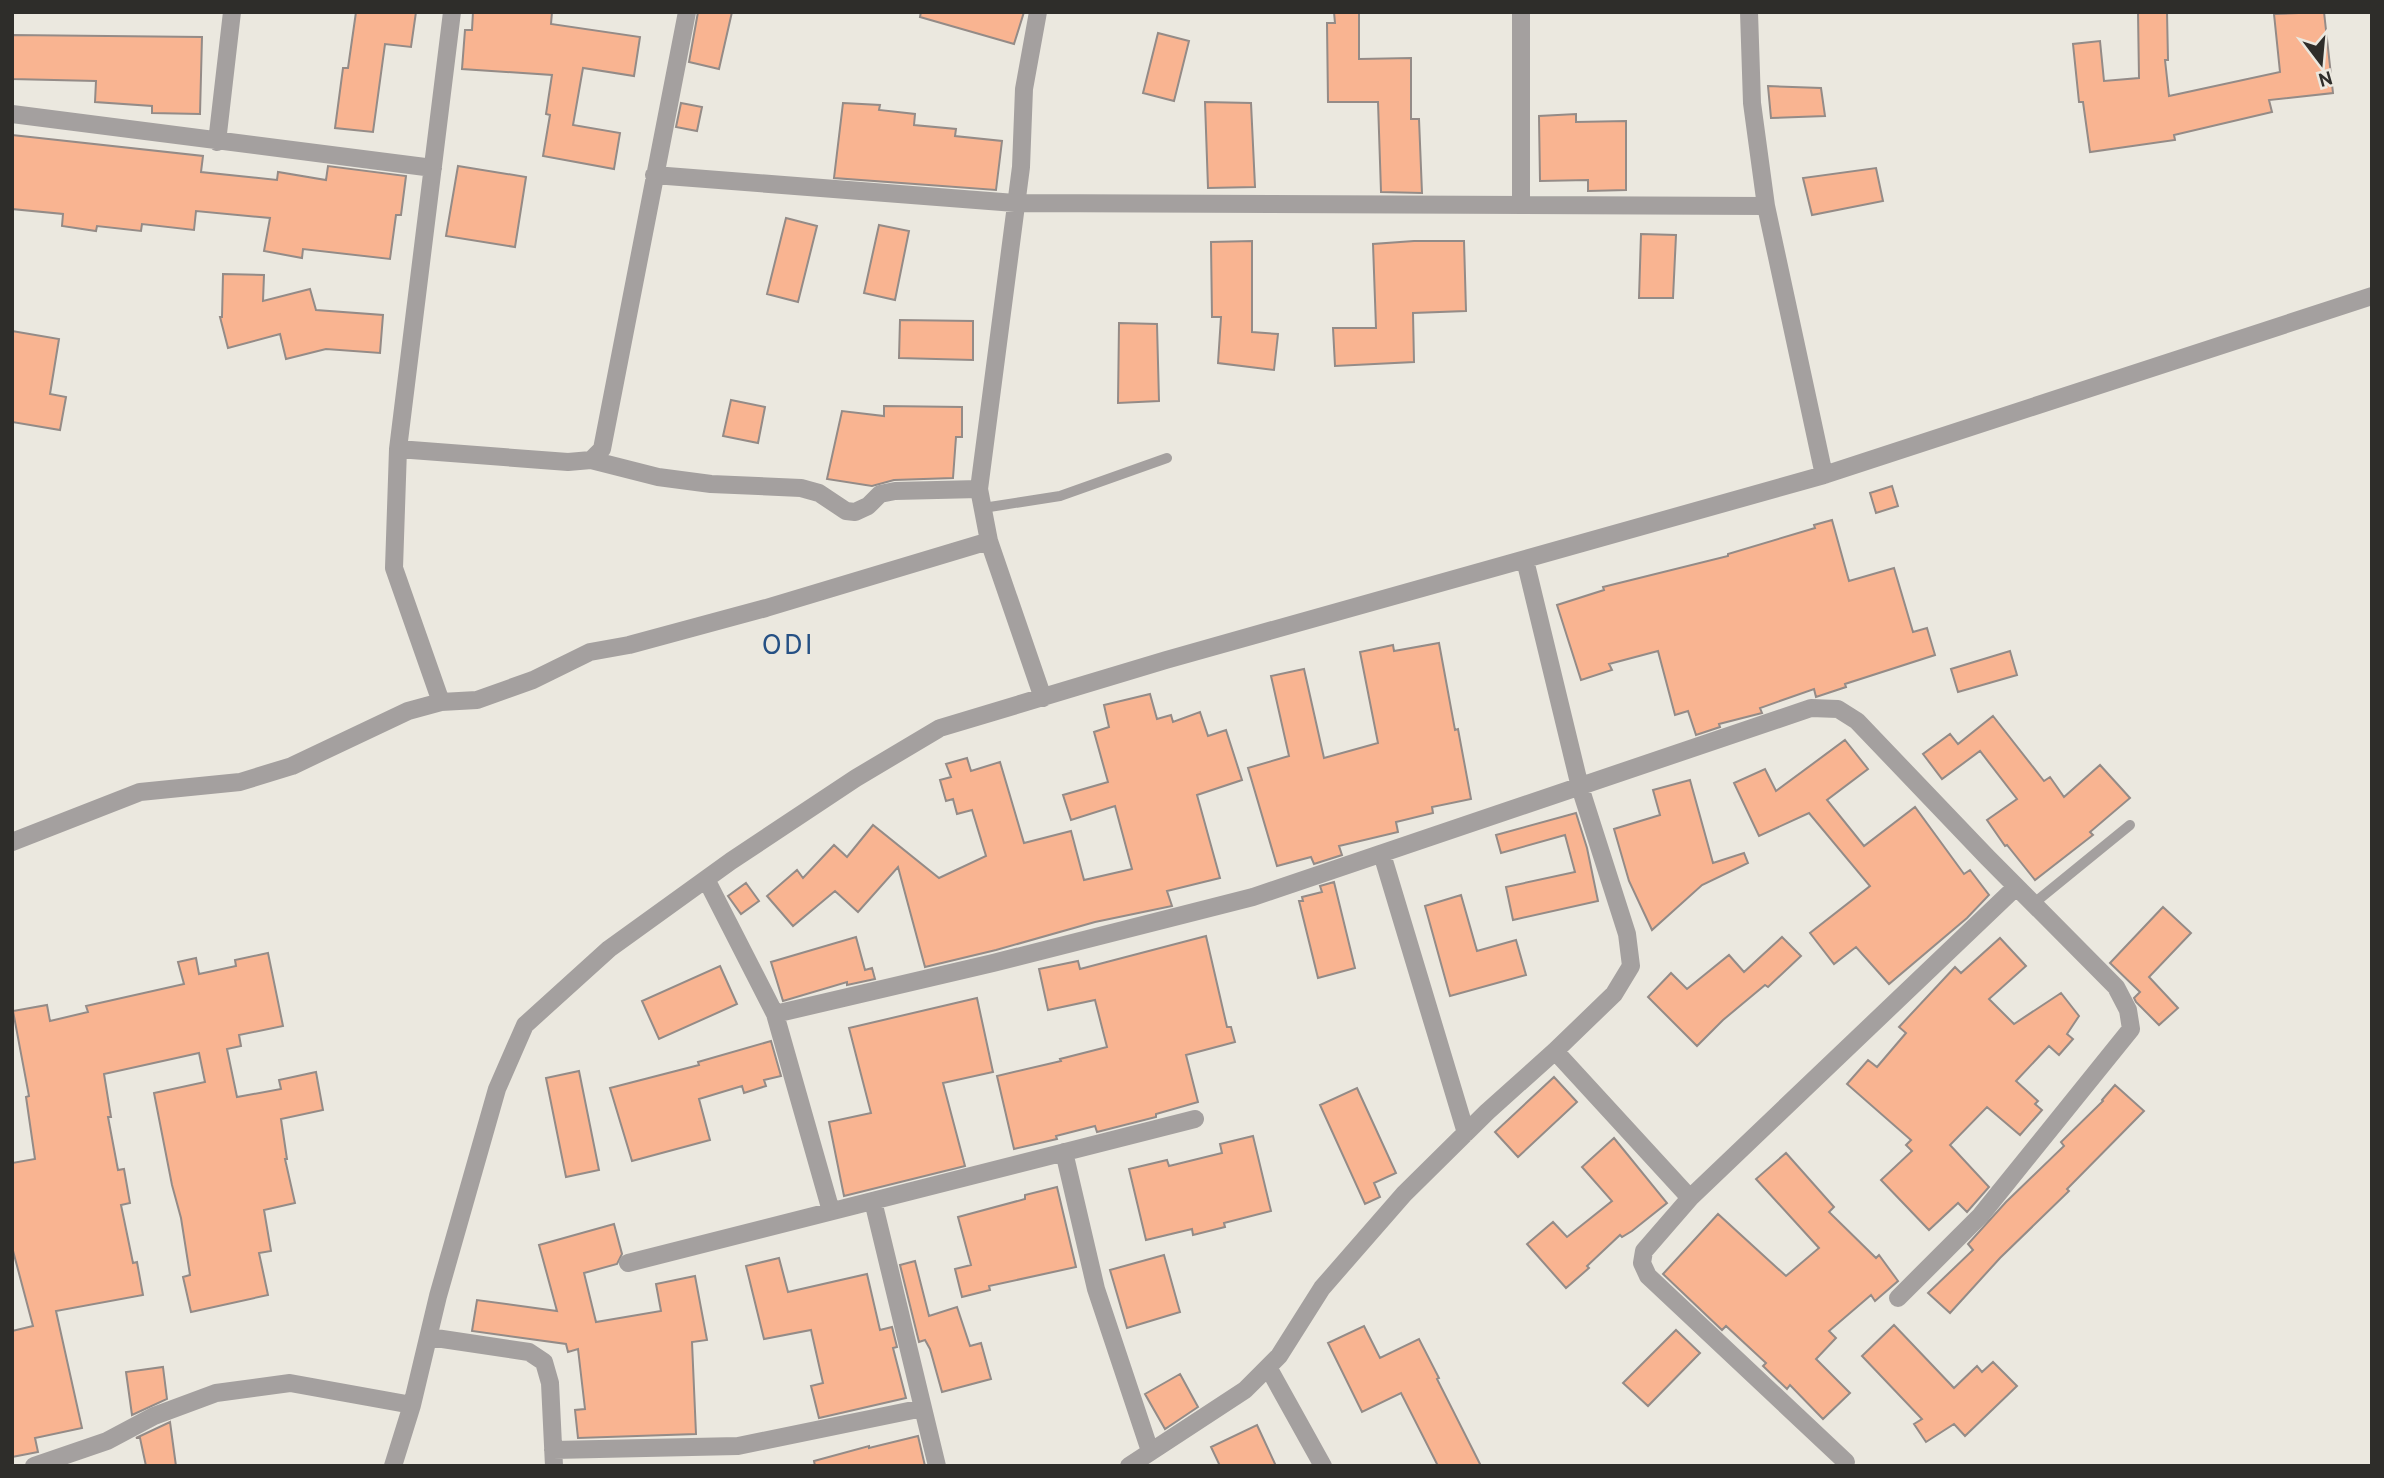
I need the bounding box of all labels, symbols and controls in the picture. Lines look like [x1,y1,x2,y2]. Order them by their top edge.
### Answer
north arrow [2286,28,2356,98]
text: N [2315,64,2335,91]
district label: ODI [761,629,815,665]

